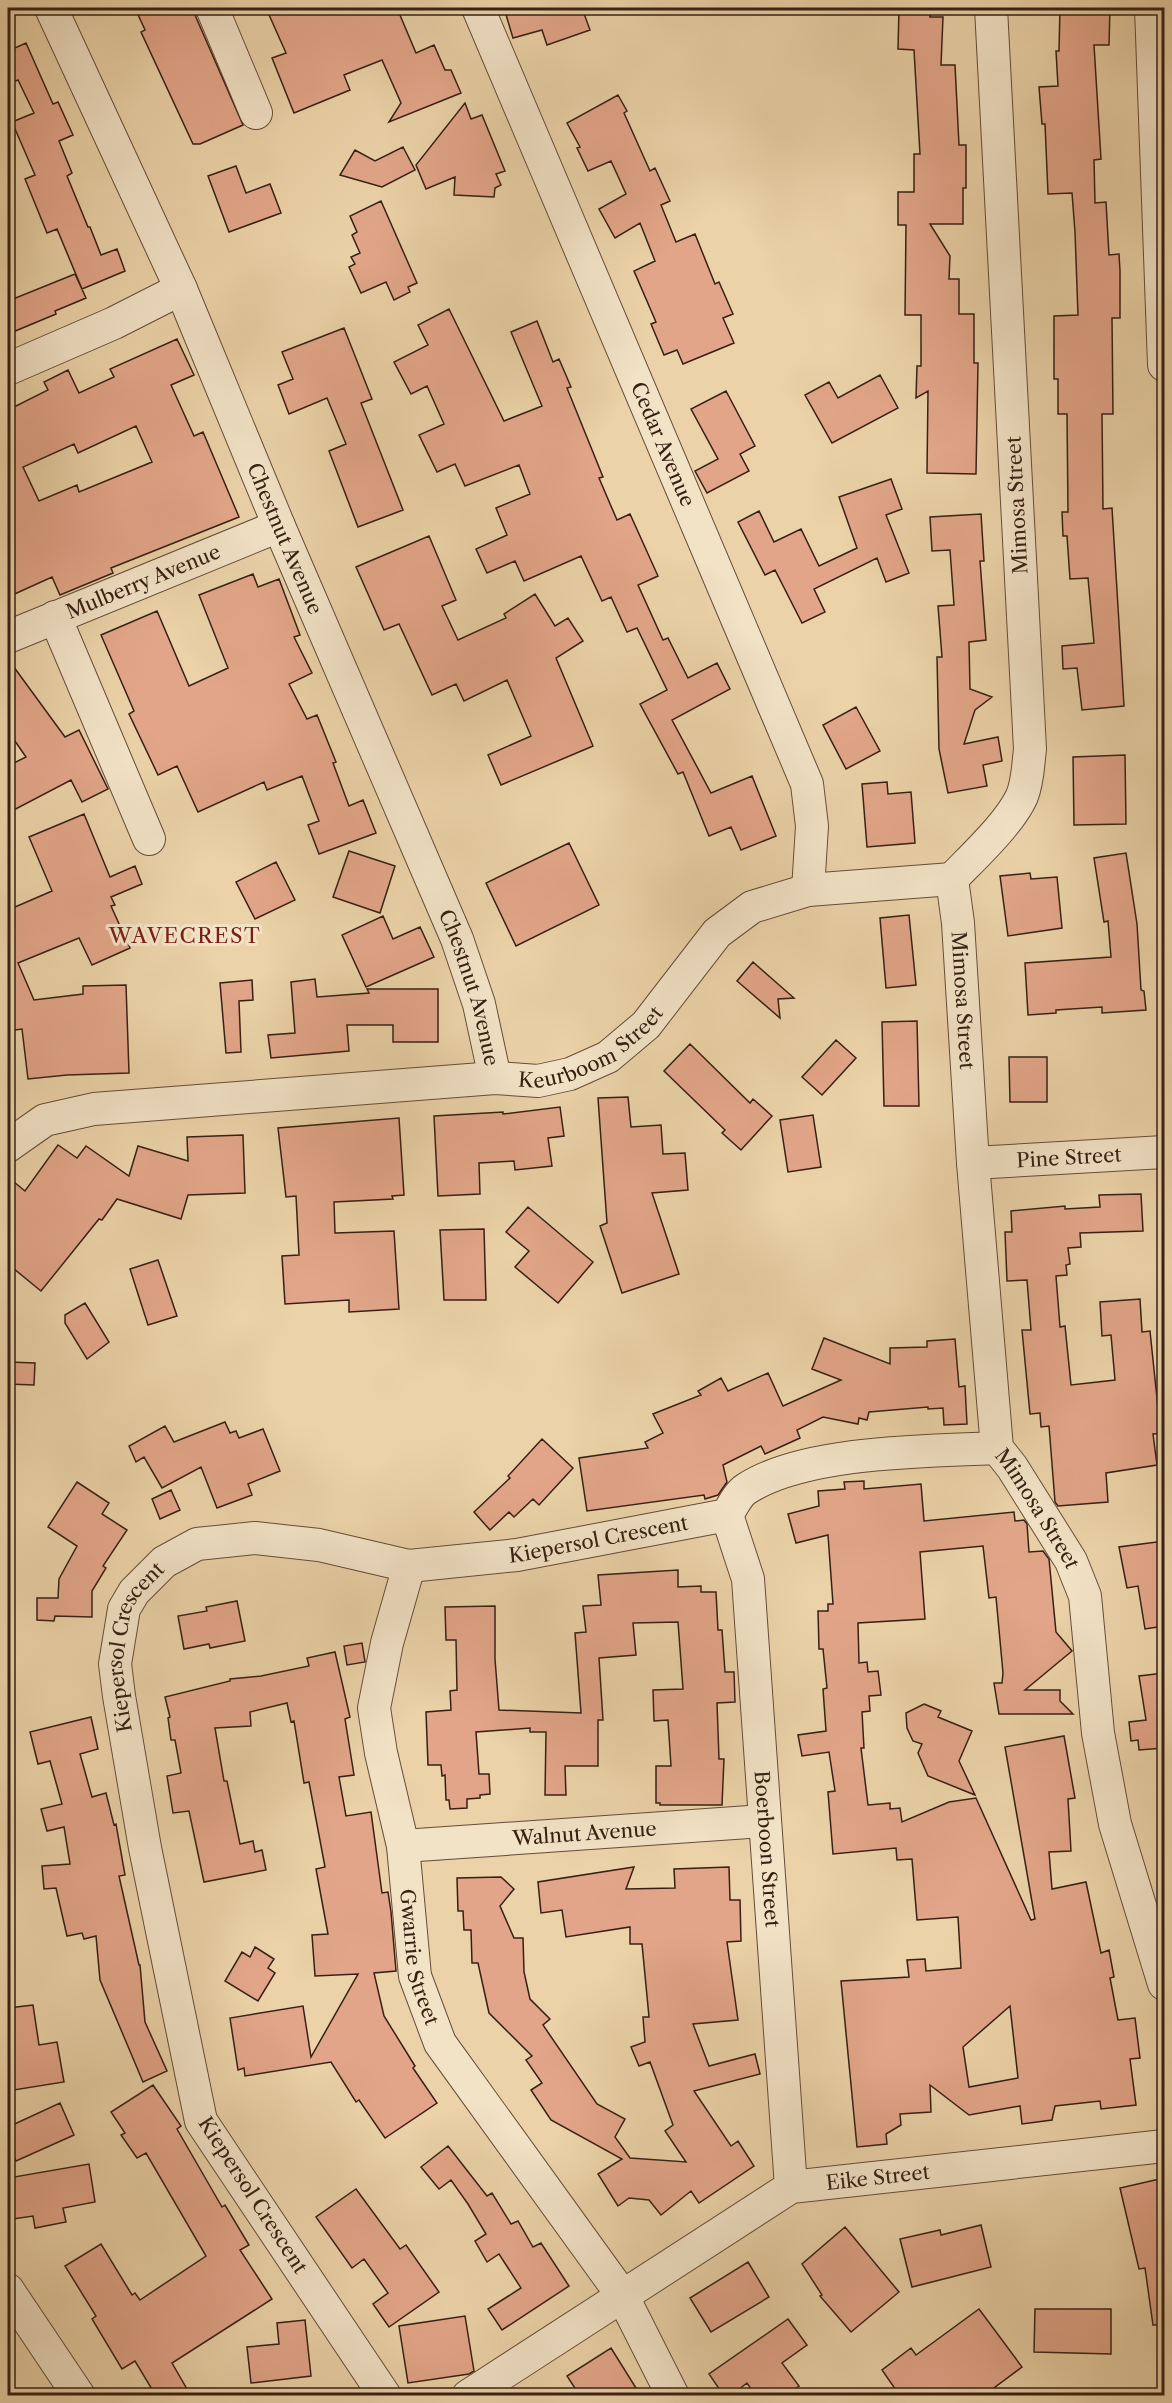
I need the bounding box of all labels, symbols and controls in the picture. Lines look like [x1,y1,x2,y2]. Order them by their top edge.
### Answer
street label: Cedar Avenue [626,378,700,510]
street label: Mimosa Street [1001,435,1033,575]
street label: Chestnut Avenue [242,459,328,618]
street label: Mulberry Avenue [62,539,224,624]
street label: Chestnut Avenue [434,906,504,1068]
district label: WAVECREST [108,923,261,948]
street label: Mimosa Street [947,931,979,1070]
street label: Keurboom Street [517,1002,668,1094]
street label: Pine Street [1016,1142,1122,1172]
street label: Mimosa Street [990,1444,1085,1572]
street label: Kiepersol Crescent [508,1511,690,1568]
street label: Kiepersol Crescent [102,1557,169,1734]
street label: Boerboon Street [750,1770,785,1928]
street label: Walnut Avenue [511,1816,657,1850]
street label: Gwarrie Street [395,1888,444,2028]
street label: Kiepersol Crescent [193,2112,313,2278]
street label: Eike Street [825,2160,931,2195]

